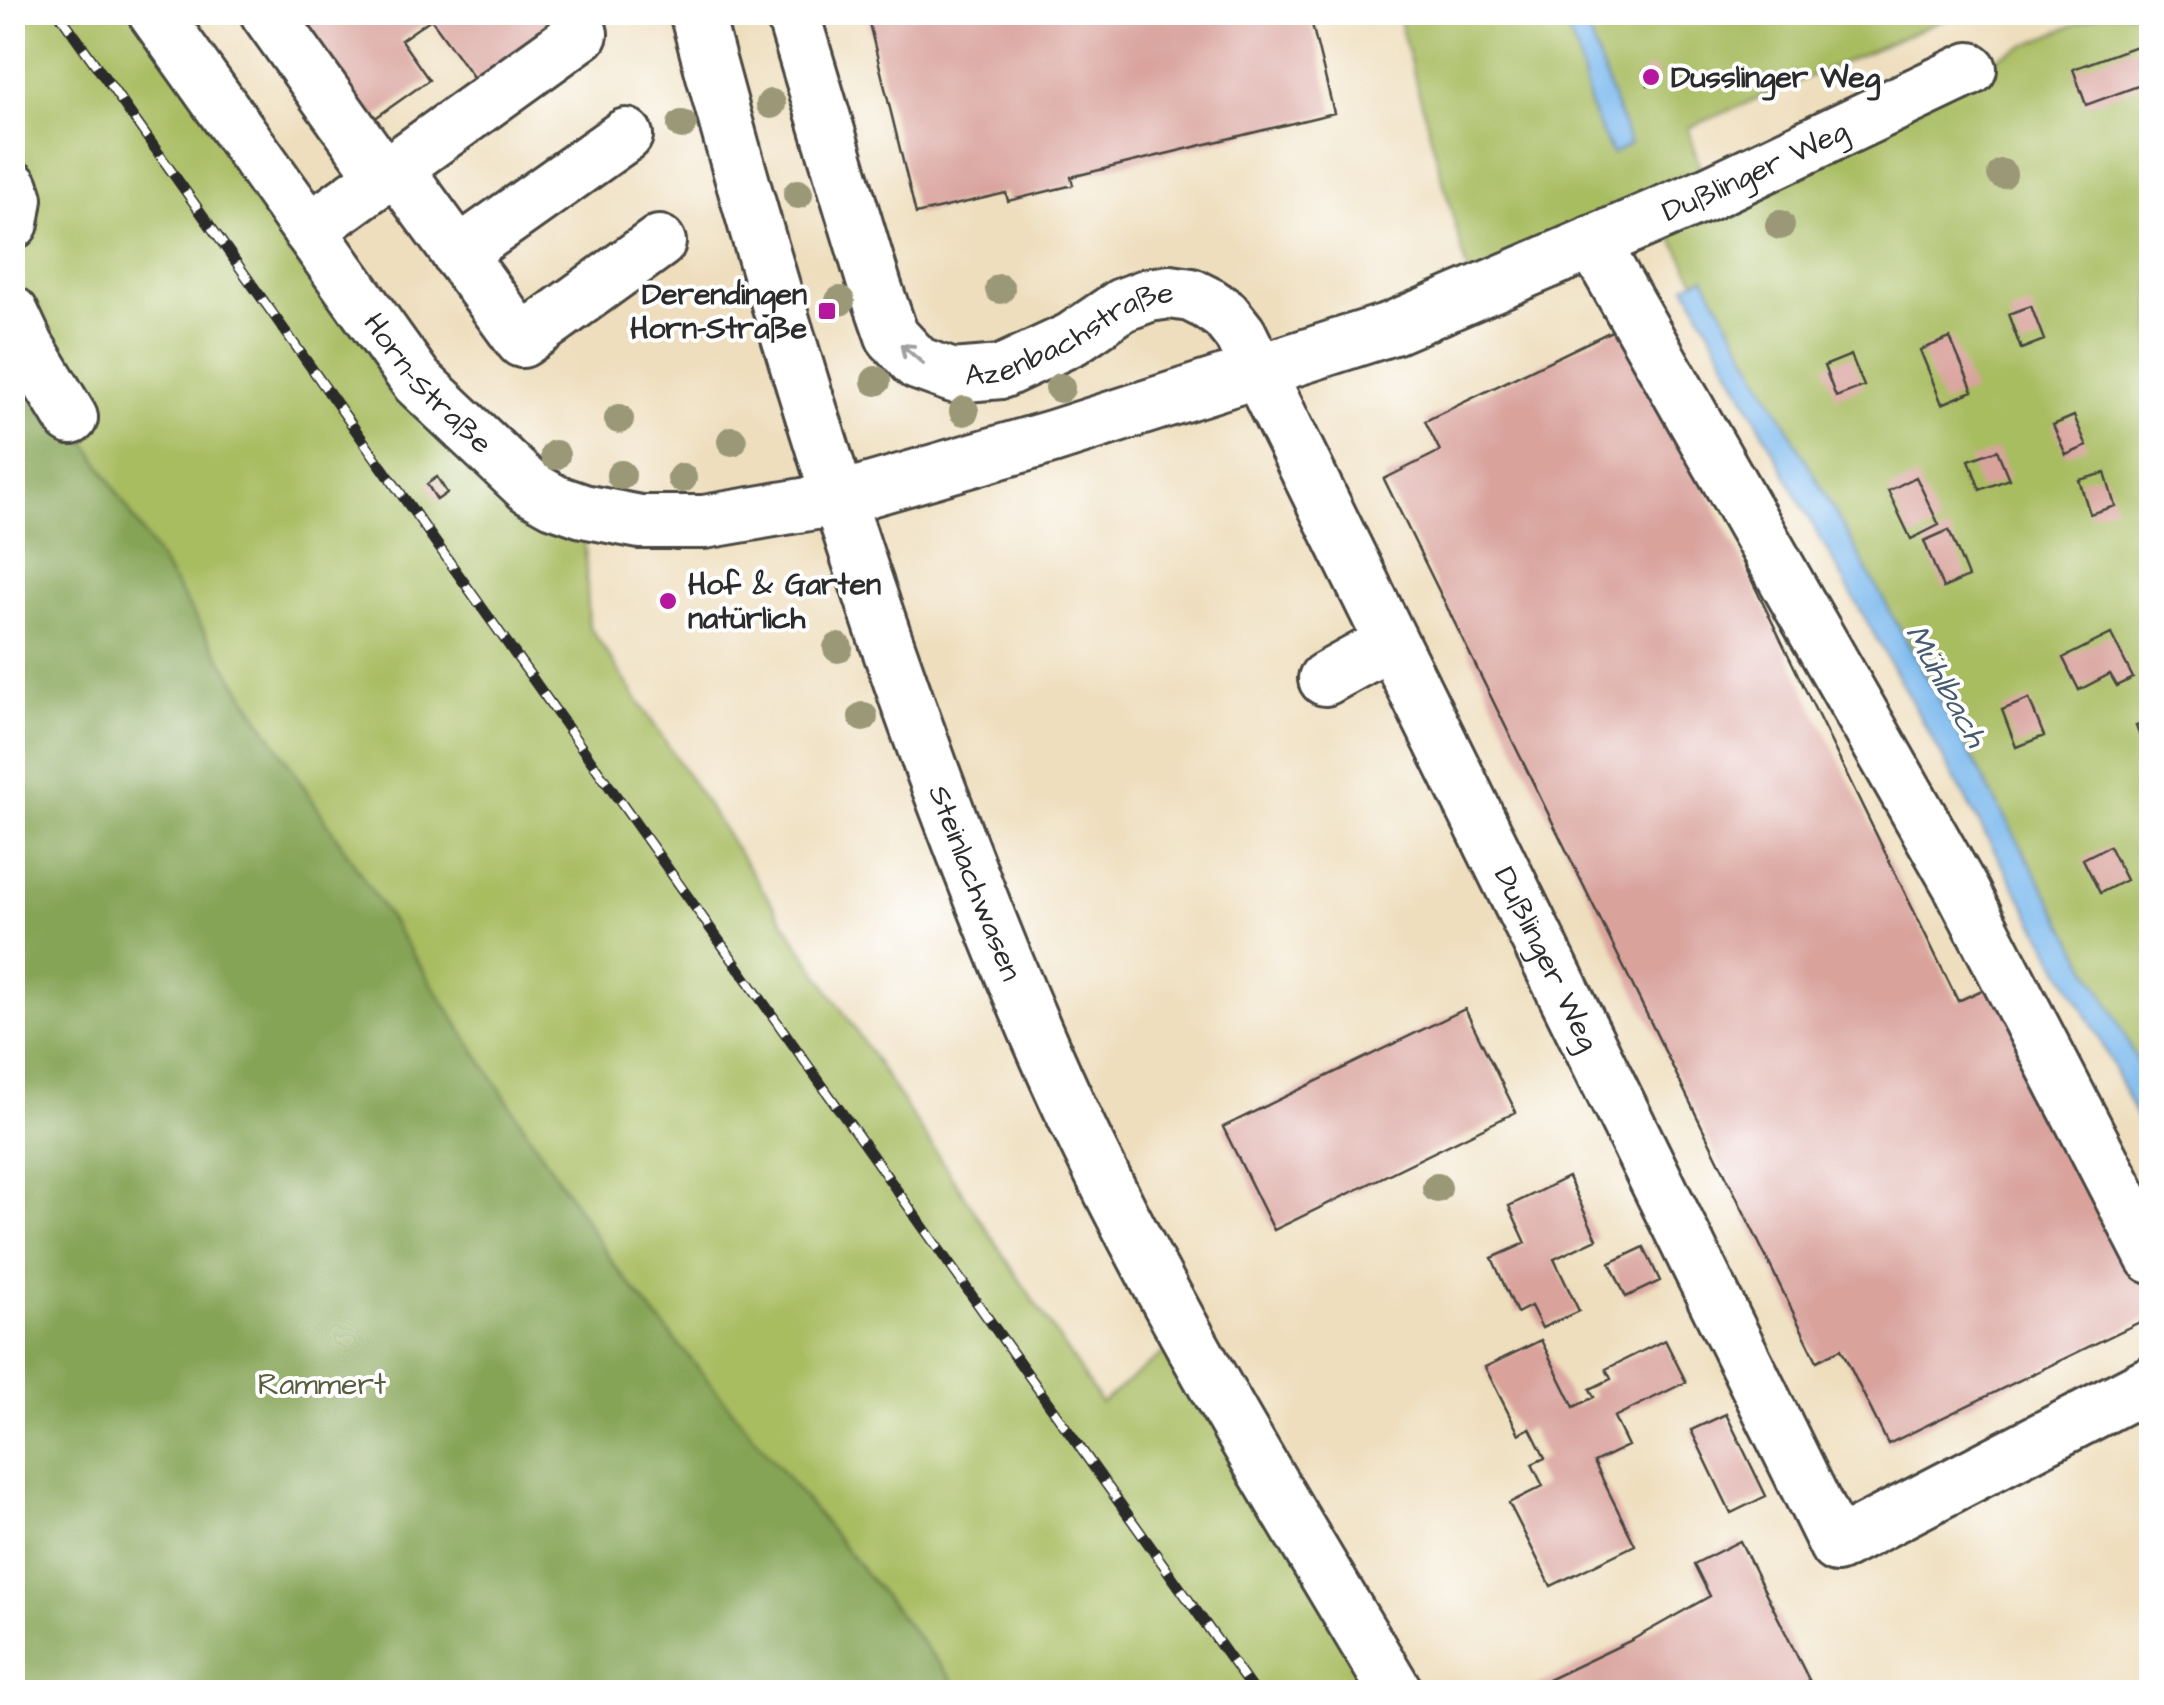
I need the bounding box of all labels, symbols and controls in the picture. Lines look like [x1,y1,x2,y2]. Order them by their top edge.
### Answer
place label: Dusslinger Weg [1671,57,1881,101]
marker: Dusslinger Weg [1640,66,1662,88]
street label: Dußlinger Weg [1656,110,1855,233]
street label: Azenbachstraße [963,272,1176,397]
place label: Derendingen Horn-Straße [630,274,807,350]
marker: Derendingen Horn-Straße [816,300,838,322]
street label: Horn-Straße [353,305,501,464]
one-way arrow [900,343,925,366]
place label: Hof & Garten natürlich [688,564,881,640]
marker: Hof & Garten natürlich [657,590,679,612]
water label: Mühlbach [1894,616,1998,756]
street label: Steinlachwasen [918,779,1032,987]
street label: Dußlinger Weg [1483,860,1609,1059]
park label: Rammert [258,1364,386,1406]

